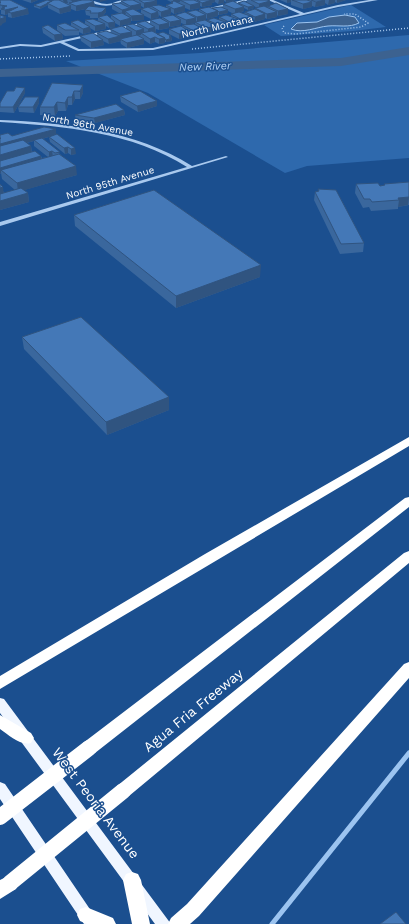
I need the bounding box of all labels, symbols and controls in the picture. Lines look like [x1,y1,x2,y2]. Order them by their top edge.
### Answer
street label: North Montana [180,13,254,40]
water label: New River [179,59,232,74]
street label: North 96th Avenue [42,111,134,138]
street label: North 95th Avenue [65,164,156,201]
street label: Agua Fria Freeway [140,665,247,755]
street label: West Peoria Avenue [49,744,143,862]

